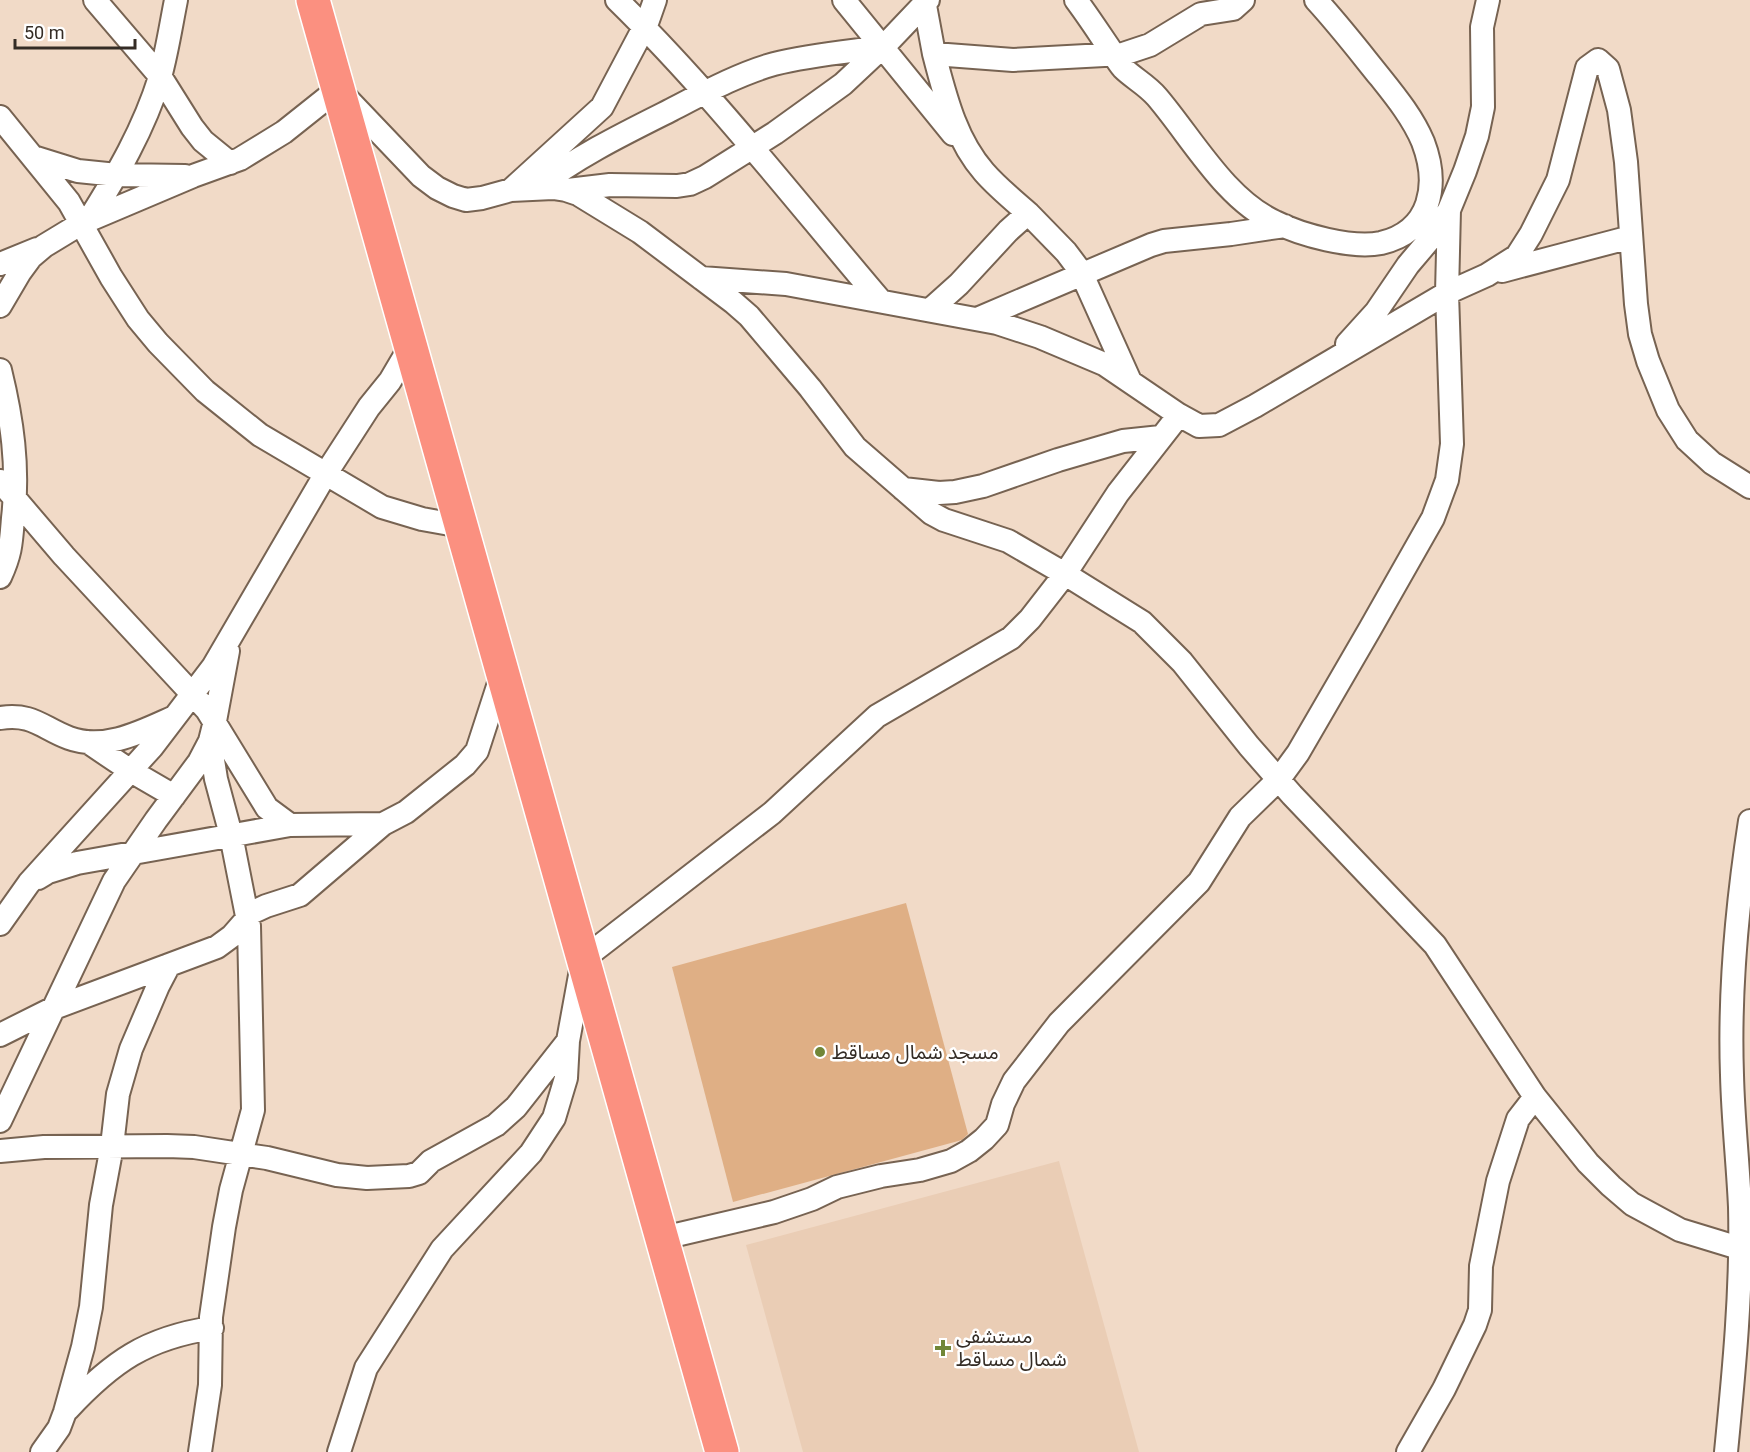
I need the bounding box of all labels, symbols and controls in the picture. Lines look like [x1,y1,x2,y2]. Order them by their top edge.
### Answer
scale bar [15,12,135,50]
text: 50 m [24,22,64,43]
place label: مسجد شمال مساقط [832,1040,999,1064]
marker: مسجد شمال مساقط [813,1045,827,1059]
place label: مستشفى شمال مساقط [956,1324,1067,1371]
marker: مستشفى شمال مساقط [934,1339,952,1357]

